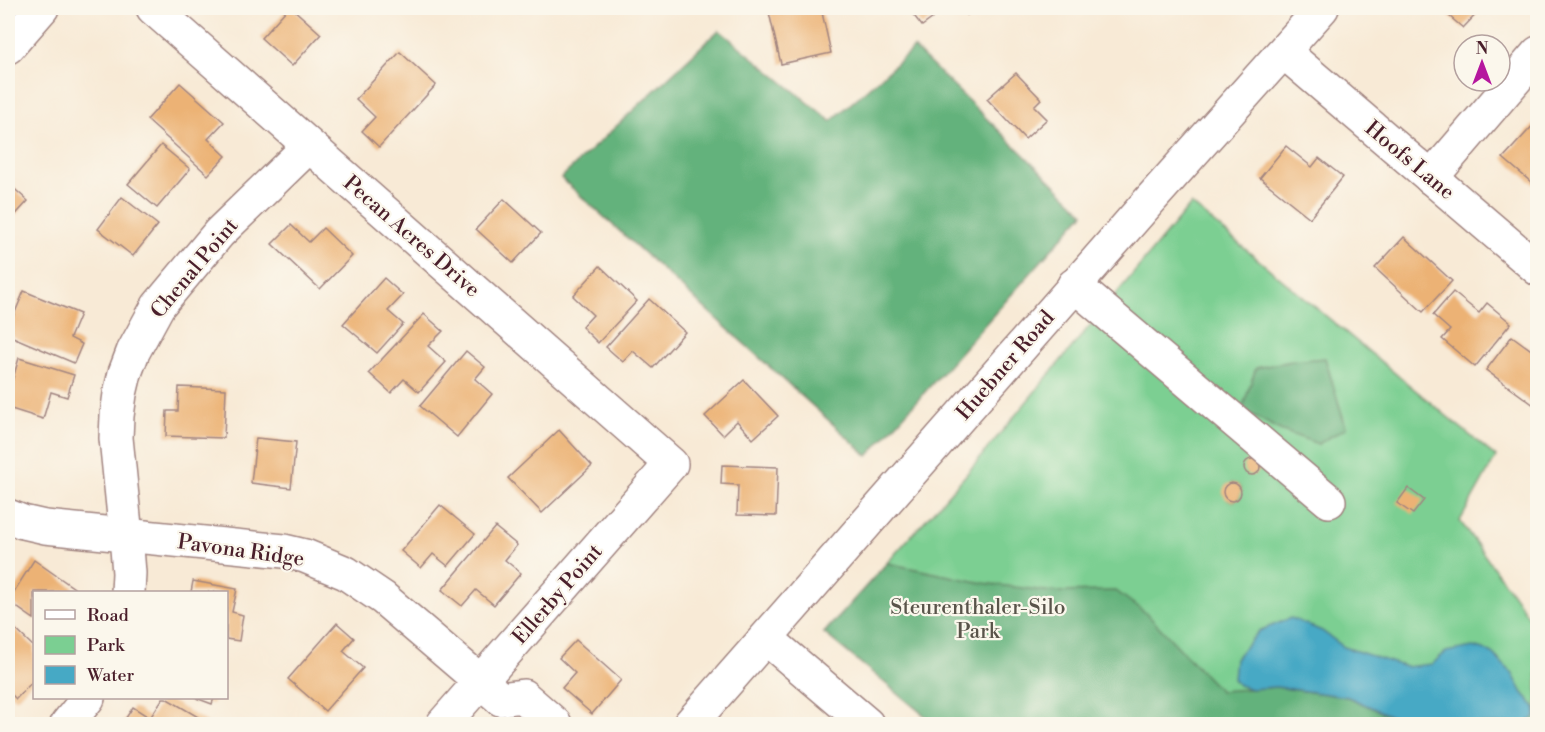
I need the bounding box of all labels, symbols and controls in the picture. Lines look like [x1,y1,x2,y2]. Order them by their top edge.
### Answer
north arrow [1452,33,1512,93]
text: N [1476,39,1489,59]
street label: Hoofs Lane [1359,116,1459,206]
street label: Pecan Acres Drive [338,170,485,303]
street label: Chenal Point [145,213,245,324]
street label: Huebner Road [951,306,1060,426]
street label: Pavona Ridge [176,529,306,573]
street label: Ellerby Point [507,539,609,650]
legend [33,591,228,699]
park label: Steurenthaler-Silo Park [890,595,1066,645]
text: Road [87,604,130,627]
text: Park [87,634,126,657]
text: Water [86,664,135,687]

